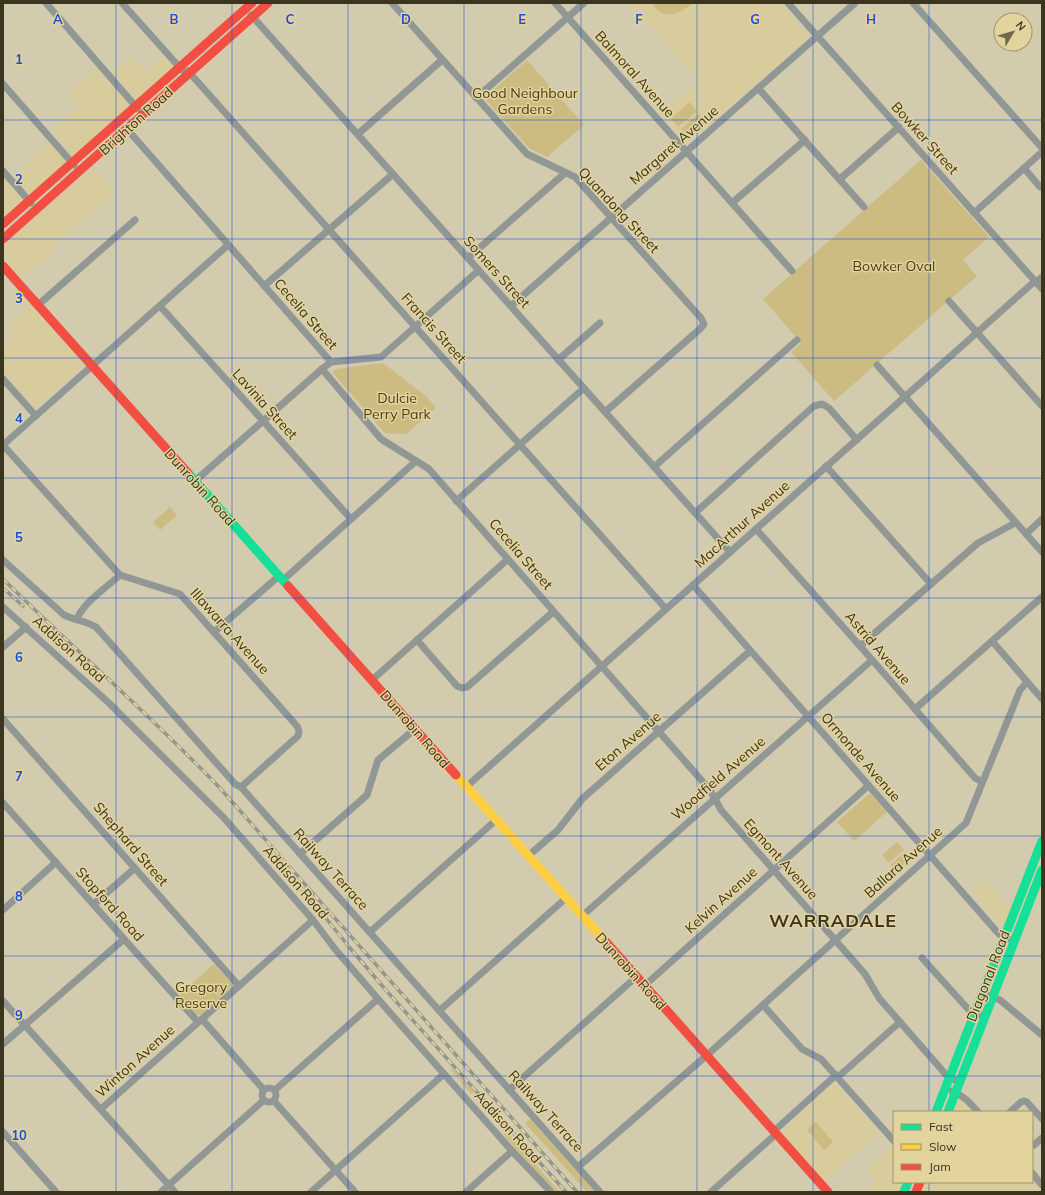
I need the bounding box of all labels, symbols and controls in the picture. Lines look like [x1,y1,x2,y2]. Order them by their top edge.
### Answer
text: A [53,11,63,27]
text: B [170,11,179,27]
text: C [286,11,295,27]
text: D [401,11,411,27]
text: E [518,11,526,27]
text: F [635,11,643,27]
text: G [750,11,760,27]
text: H [866,11,876,27]
north arrow [993,12,1033,52]
text: N [1013,18,1029,33]
street label: Balmoral Avenue [591,27,679,121]
text: 1 [15,51,23,67]
street label: Brighton Road [95,83,177,159]
park label: Good Neighbour Gardens [472,84,579,118]
street label: Bowker Street [888,98,962,178]
street label: Margaret Avenue [626,101,722,189]
street label: Quandong Street [575,163,663,257]
text: 2 [15,171,23,187]
street label: Somers Street [460,232,534,312]
park label: Bowker Oval [853,257,935,275]
street label: Cecelia Street [270,275,342,353]
street label: Francis Street [398,289,471,367]
text: 3 [15,290,23,306]
street label: Lavinia Street [229,365,302,443]
park label: Dulcie Perry Park [363,389,432,423]
text: 4 [15,410,23,426]
street label: Dunrobin Road [161,445,239,529]
street label: MacArthur Avenue [691,477,793,571]
street label: Cecelia Street [485,515,557,593]
text: 5 [15,529,23,545]
street label: Illawarra Avenue [187,584,273,678]
street label: Astrid Avenue [841,608,915,688]
street label: Addison Road [29,612,109,686]
text: 6 [15,649,23,665]
street label: Dunrobin Road [376,686,454,772]
street label: Eton Avenue [591,707,665,775]
street label: Ormonde Avenue [817,709,905,805]
street label: Woodfield Avenue [667,732,769,824]
text: 7 [15,768,23,784]
street label: Shephard Street [90,798,172,890]
street label: Egmont Avenue [740,815,822,903]
street label: Ballara Avenue [860,822,946,902]
street label: Railway Terrace [289,824,373,914]
street label: Addison Road [259,842,333,922]
street label: Stopford Road [72,863,148,945]
street label: Kelvin Avenue [681,863,761,937]
text: 8 [15,888,23,904]
district label: WARRADALE [769,909,897,932]
street label: Diagonal Road [962,928,1014,1024]
street label: Dunrobin Road [592,929,670,1013]
park label: Gregory Reserve [175,978,228,1012]
text: 9 [15,1007,23,1023]
street label: Winton Avenue [92,1021,178,1101]
street label: Railway Terrace [504,1066,588,1156]
street label: Addison Road [471,1087,545,1167]
legend [893,1111,1033,1183]
text: Fast [929,1119,953,1134]
text: 10 [11,1127,27,1143]
text: Slow [929,1139,957,1154]
text: Jam [929,1159,951,1174]

